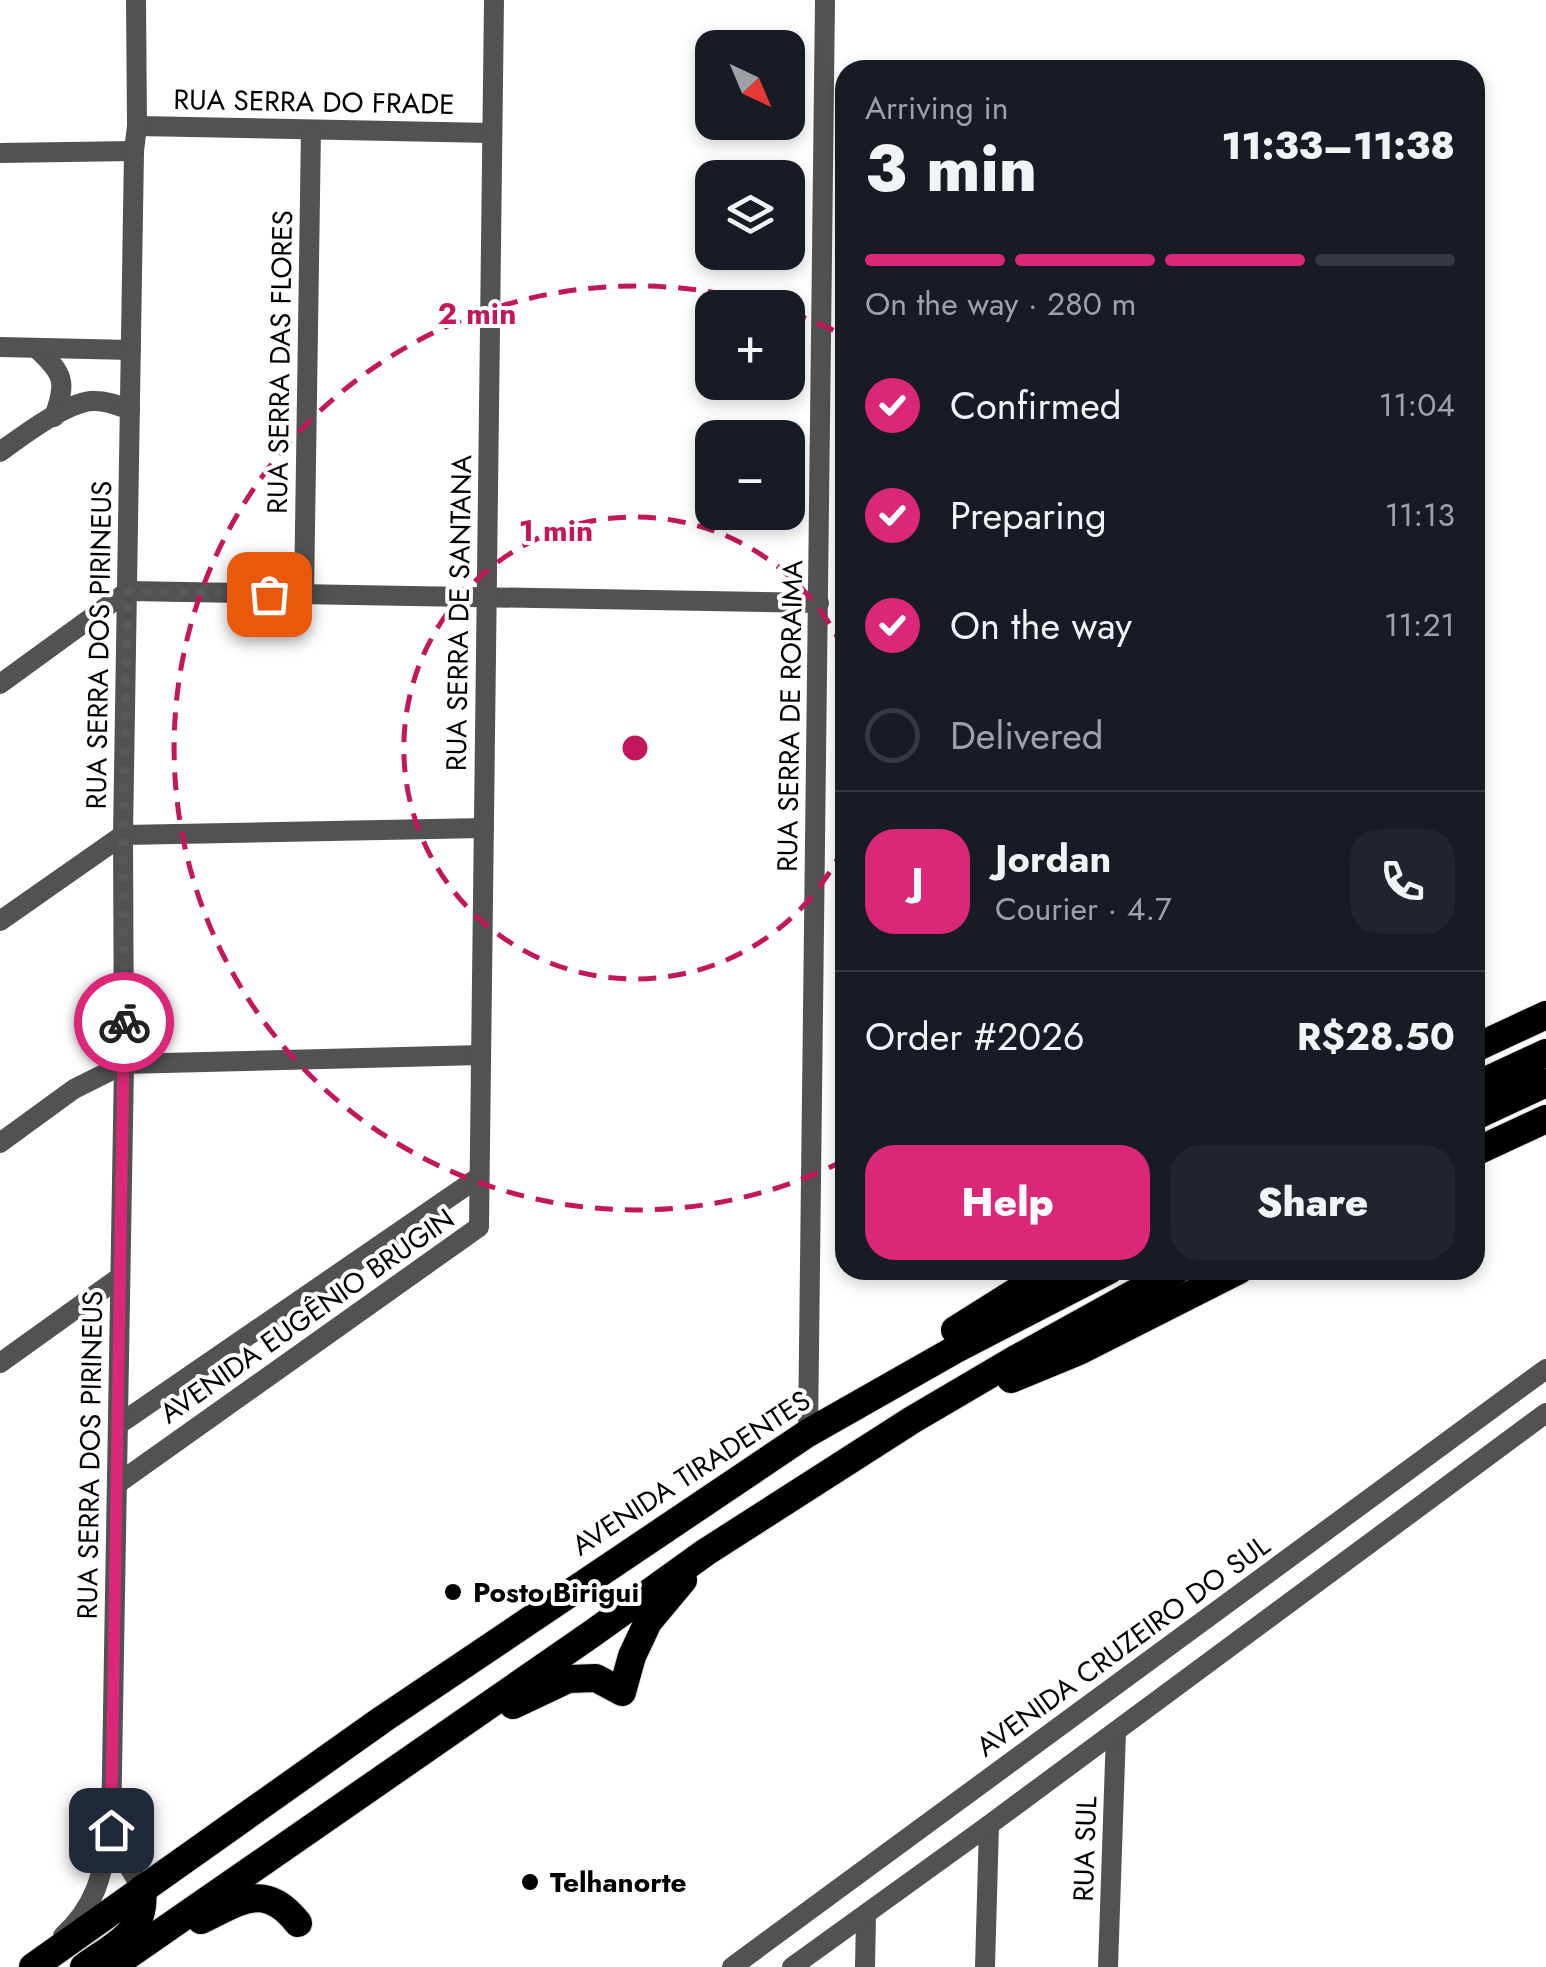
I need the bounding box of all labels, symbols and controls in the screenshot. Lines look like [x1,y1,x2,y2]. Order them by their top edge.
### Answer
north arrow [695,30,805,140]
map controls [695,30,805,530]
street label: RUA SERRA DO FRADE [173,79,455,125]
text: Arriving in [865,85,1009,131]
text: 11:33–11:38 [1222,118,1455,173]
text: 3 min [865,121,1037,215]
button: layers [695,160,805,270]
street label: RUA SERRA DAS FLORES [257,210,303,514]
text: On the way · 280 m [865,281,1137,327]
button: + [695,290,805,400]
text: 2 min [438,292,516,335]
icon: check [865,378,920,433]
text: Confirmed [950,378,1121,433]
text: 11:04 [1379,382,1455,428]
button: − [695,420,805,530]
street label: RUA SERRA DE SANTANA [436,454,482,771]
street label: RUA SERRA DOS PIRINEUS [76,480,122,810]
icon: check [865,488,920,543]
text: Preparing [950,488,1107,543]
text: 11:13 [1385,492,1455,538]
text: 1 min [519,509,593,552]
pin [227,552,312,637]
street label: RUA SERRA DE RORAIMA [767,559,813,872]
icon: bag [242,567,297,622]
icon: check [865,598,920,653]
text: On the way [950,598,1132,653]
text: 11:21 [1384,602,1455,648]
text: Delivered [950,708,1103,763]
centre of rings [617,730,653,766]
button: phone [1350,829,1455,934]
text: Jordan [995,831,1111,886]
text: J [911,854,924,909]
text: Courier · 4.7 [995,886,1172,932]
courier [74,972,174,1072]
icon: bike [97,995,152,1050]
text: Order #2026 [865,1009,1085,1064]
text: R$28.50 [1297,1009,1455,1064]
button: Help [865,1145,1150,1260]
button: Share [1170,1145,1455,1260]
street label: AVENIDA EUGÊNIO BRUGIN [151,1198,463,1434]
street label: RUA SERRA DOS PIRINEUS [67,1290,113,1620]
street label: AVENIDA TIRADENTES [564,1380,818,1566]
street label: AVENIDA CRUZEIRO DO SUL [968,1525,1279,1767]
place label: Posto Birigui [473,1572,639,1613]
marker: Posto Birigui [442,1581,464,1603]
pin [69,1788,154,1873]
street label: RUA SUL [1063,1795,1107,1902]
icon: home [84,1803,139,1858]
place label: Telhanorte [550,1862,687,1903]
marker: Telhanorte [519,1871,541,1893]

